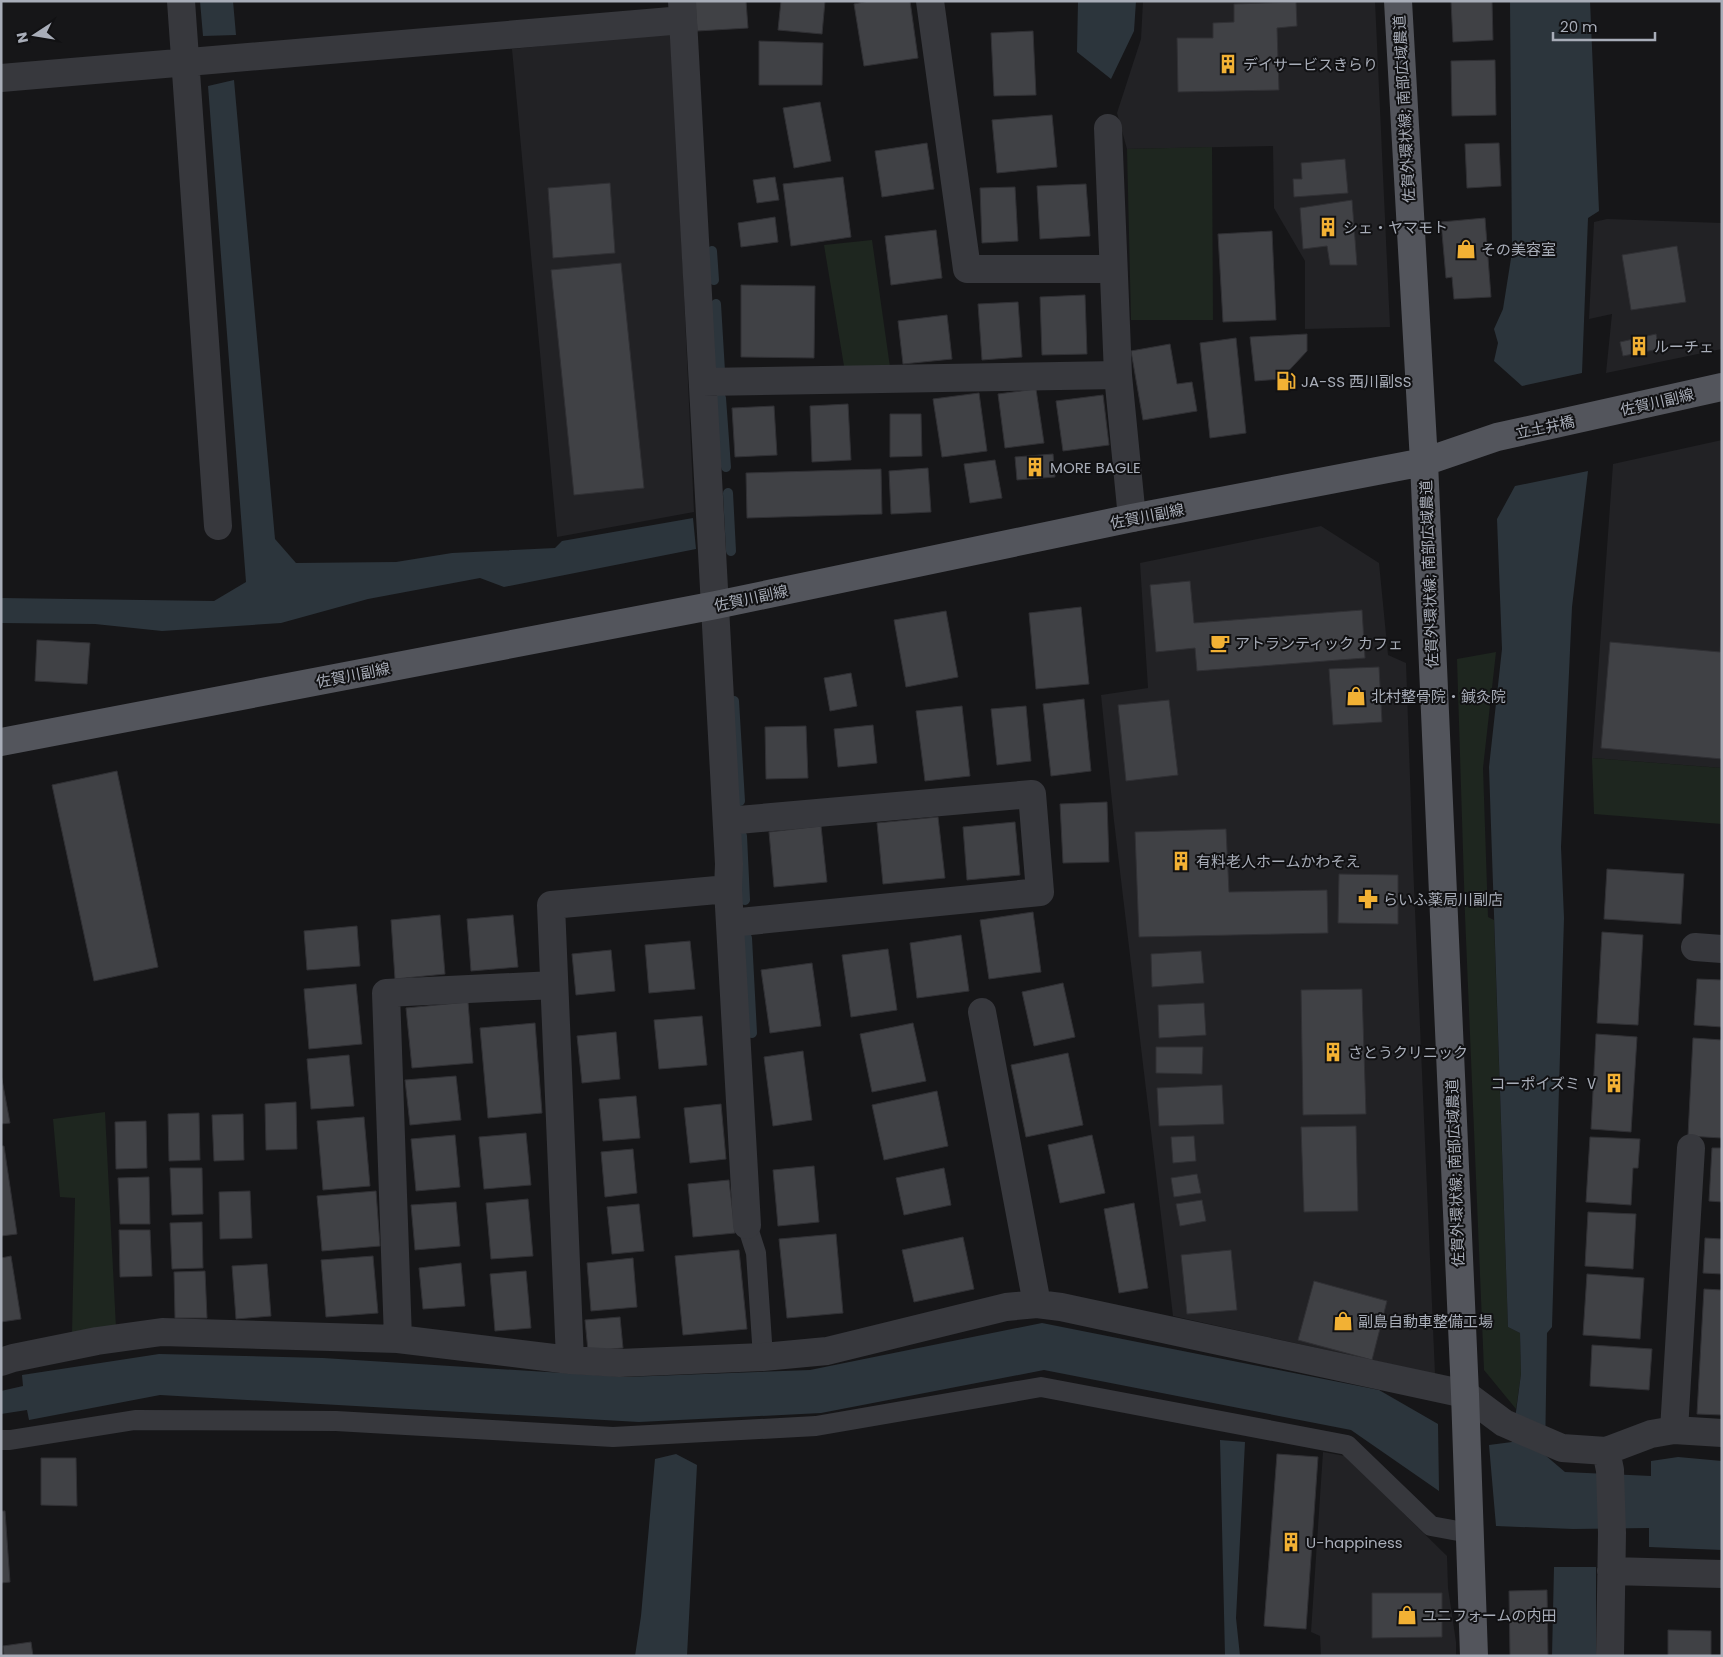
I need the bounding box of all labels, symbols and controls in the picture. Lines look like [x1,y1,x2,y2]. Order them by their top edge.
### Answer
north arrow [10,10,60,60]
scale bar [1553,10,1656,42]
street label: 佐賀外環状線; 南部広域農道 [1389,15,1419,203]
text: 20 m [1560,16,1598,37]
text: N [11,30,33,45]
building icon: デイサービスきらり [1217,53,1239,75]
place label: デイサービスきらり [1243,54,1378,75]
building icon: シェ・ヤマモト [1317,216,1339,238]
place label: シェ・ヤマモト [1343,217,1448,238]
shop icon: その美容室 [1455,238,1477,260]
place label: その美容室 [1481,239,1556,260]
building icon: ルーチェ [1628,335,1650,357]
place label: ルーチェ [1654,336,1714,357]
fuel station icon: JA-SS 西川副SS [1275,370,1297,392]
place label: JA-SS 西川副SS [1301,371,1412,392]
street label: 佐賀川副線 [1618,383,1696,421]
street label: 立土井橋 [1513,410,1577,444]
building icon: MORE BAGLE [1024,456,1046,478]
place label: MORE BAGLE [1050,457,1141,478]
street label: 佐賀外環状線; 南部広域農道 [1415,480,1443,668]
street label: 佐賀川副線 [1108,499,1186,533]
street label: 佐賀川副線 [712,580,790,616]
cafe icon: アトランティック カフェ [1209,632,1231,654]
place label: アトランティック カフェ [1235,633,1403,654]
street label: 佐賀川副線 [314,658,392,692]
shop icon: 北村整骨院・鍼灸院 [1345,685,1367,707]
place label: 北村整骨院・鍼灸院 [1371,686,1506,707]
building icon: 有料老人ホームかわそえ [1170,850,1192,872]
place label: 有料老人ホームかわそえ [1196,851,1361,872]
pharmacy icon: らいふ薬局川副店 [1357,888,1379,910]
place label: らいふ薬局川副店 [1383,889,1503,910]
building icon: さとうクリニック [1322,1041,1344,1063]
place label: さとうクリニック [1348,1042,1468,1063]
building icon: コーポイズミ Ⅴ [1603,1072,1625,1094]
place label: コーポイズミ Ⅴ [1490,1073,1599,1094]
street label: 佐賀外環状線; 南部広域農道 [1441,1079,1469,1267]
shop icon: 副島自動車整備工場 [1332,1310,1354,1332]
place label: 副島自動車整備工場 [1358,1311,1493,1332]
building icon: U-happiness [1280,1531,1302,1553]
place label: U-happiness [1306,1532,1403,1553]
shop icon: ユニフォームの内田 [1396,1604,1418,1626]
place label: ユニフォームの内田 [1422,1605,1557,1626]

